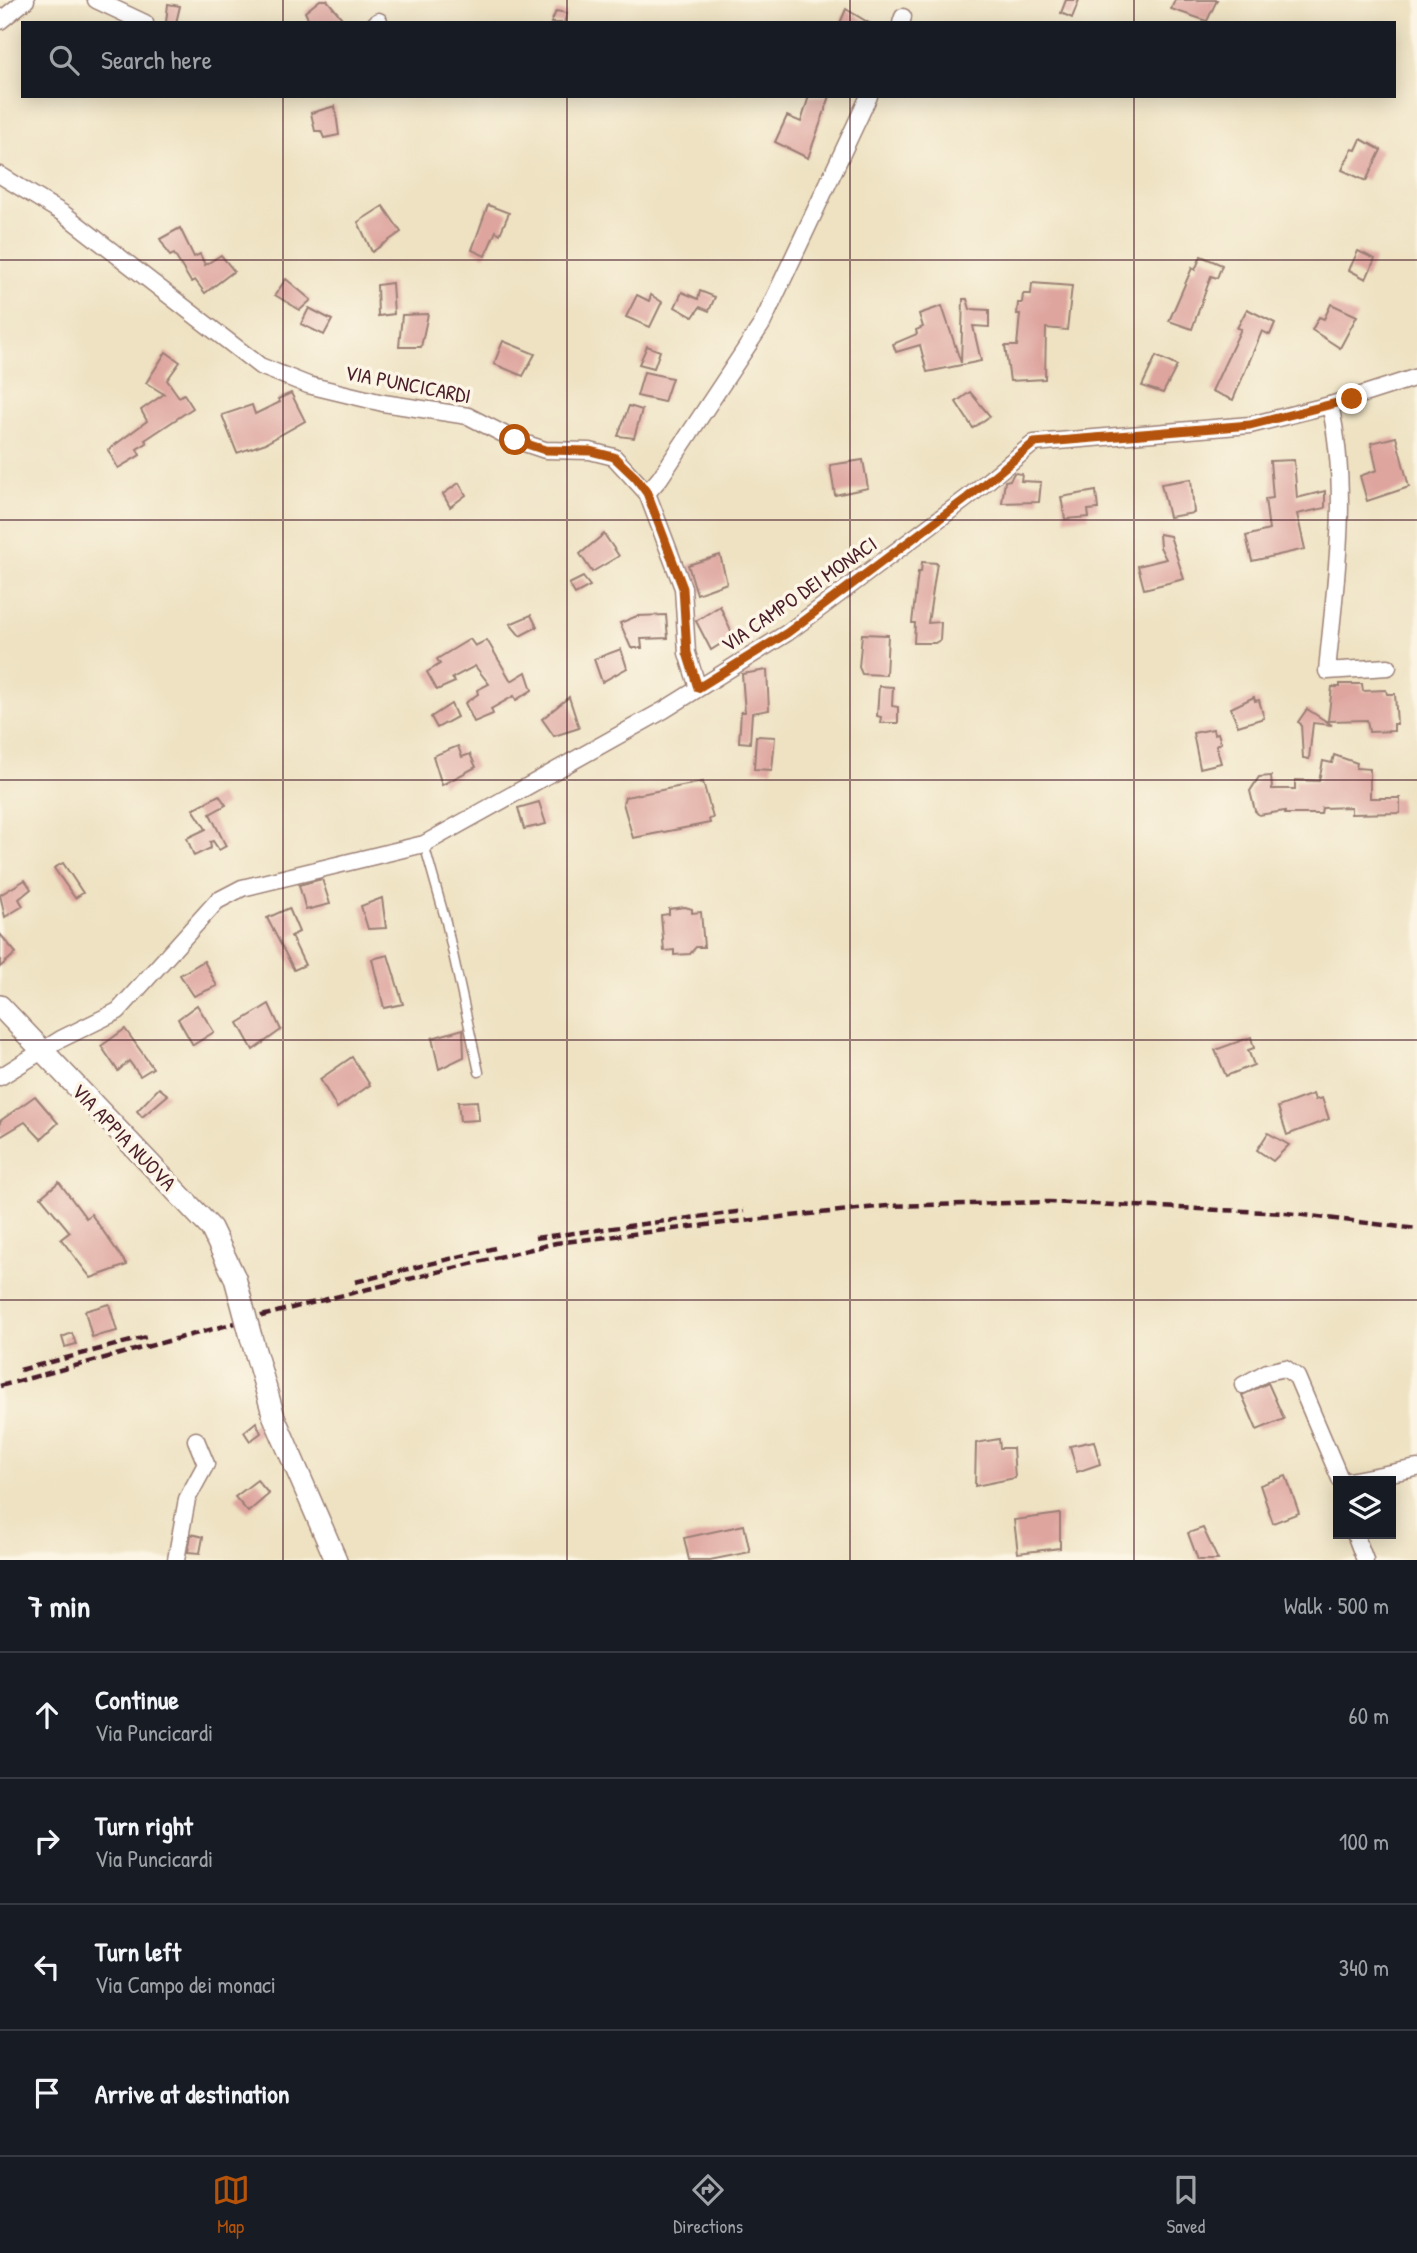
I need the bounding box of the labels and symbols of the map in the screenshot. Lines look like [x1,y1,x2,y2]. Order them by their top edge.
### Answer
street label: VIA PUNCICARDI [343,358,473,410]
route end [1336,383,1367,414]
route start [499,424,530,455]
street label: VIA CAMPO DEI MONACI [715,529,883,659]
street label: VIA APPIA NUOVA [65,1077,183,1197]

